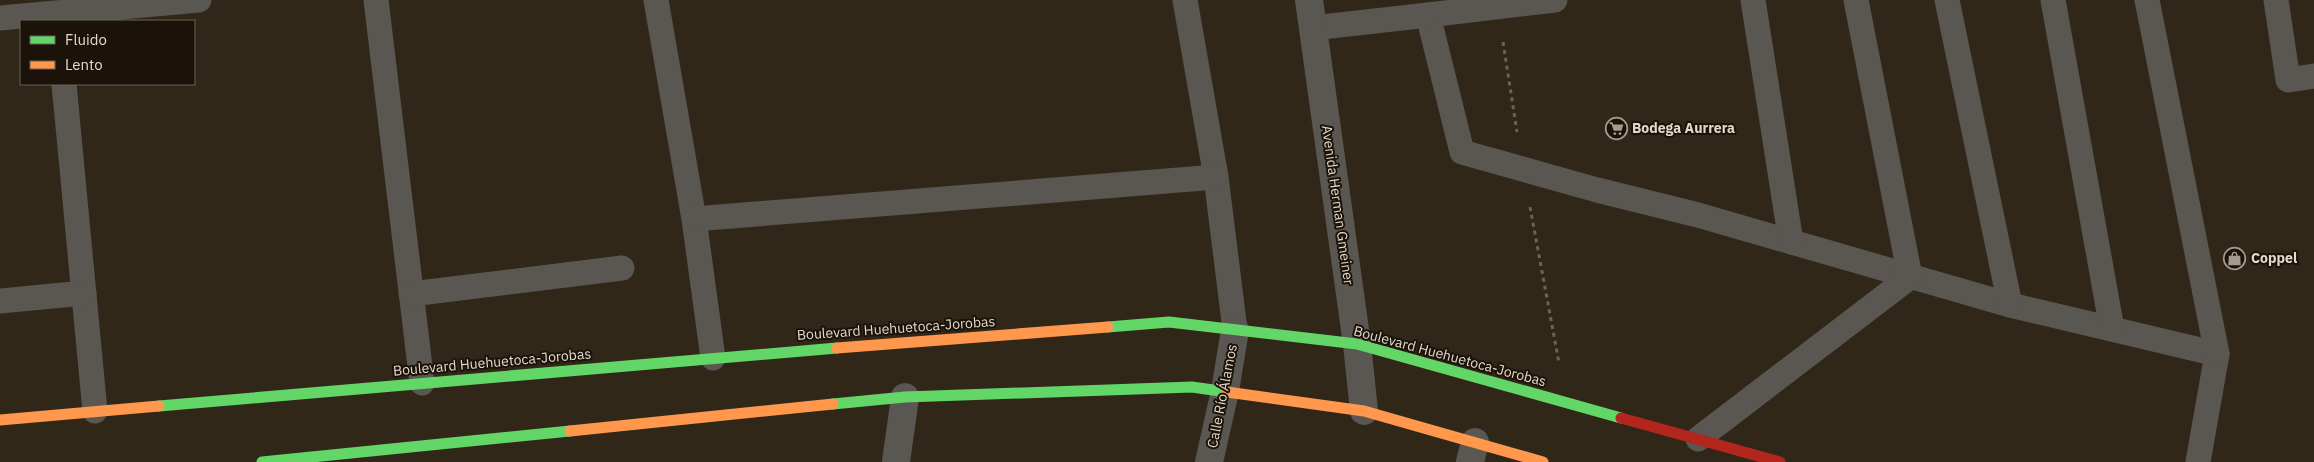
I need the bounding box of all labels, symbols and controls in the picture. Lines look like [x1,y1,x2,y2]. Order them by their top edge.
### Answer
legend [20,20,195,85]
text: Fluido [65,30,107,49]
text: Lento [65,55,103,74]
supermarket icon: Bodega Aurrera [1604,116,1628,140]
place label: Bodega Aurrera [1632,119,1735,137]
street label: Avenida Herman Gmeiner [1318,124,1358,286]
shop icon: Coppel [2223,246,2247,270]
place label: Coppel [2251,249,2297,267]
street label: Boulevard Huehuetoca-Jorobas [796,312,996,344]
street label: Boulevard Huehuetoca-Jorobas [1352,322,1548,390]
street label: Calle Río Álamos [1202,342,1241,449]
street label: Boulevard Huehuetoca-Jorobas [392,344,592,380]

